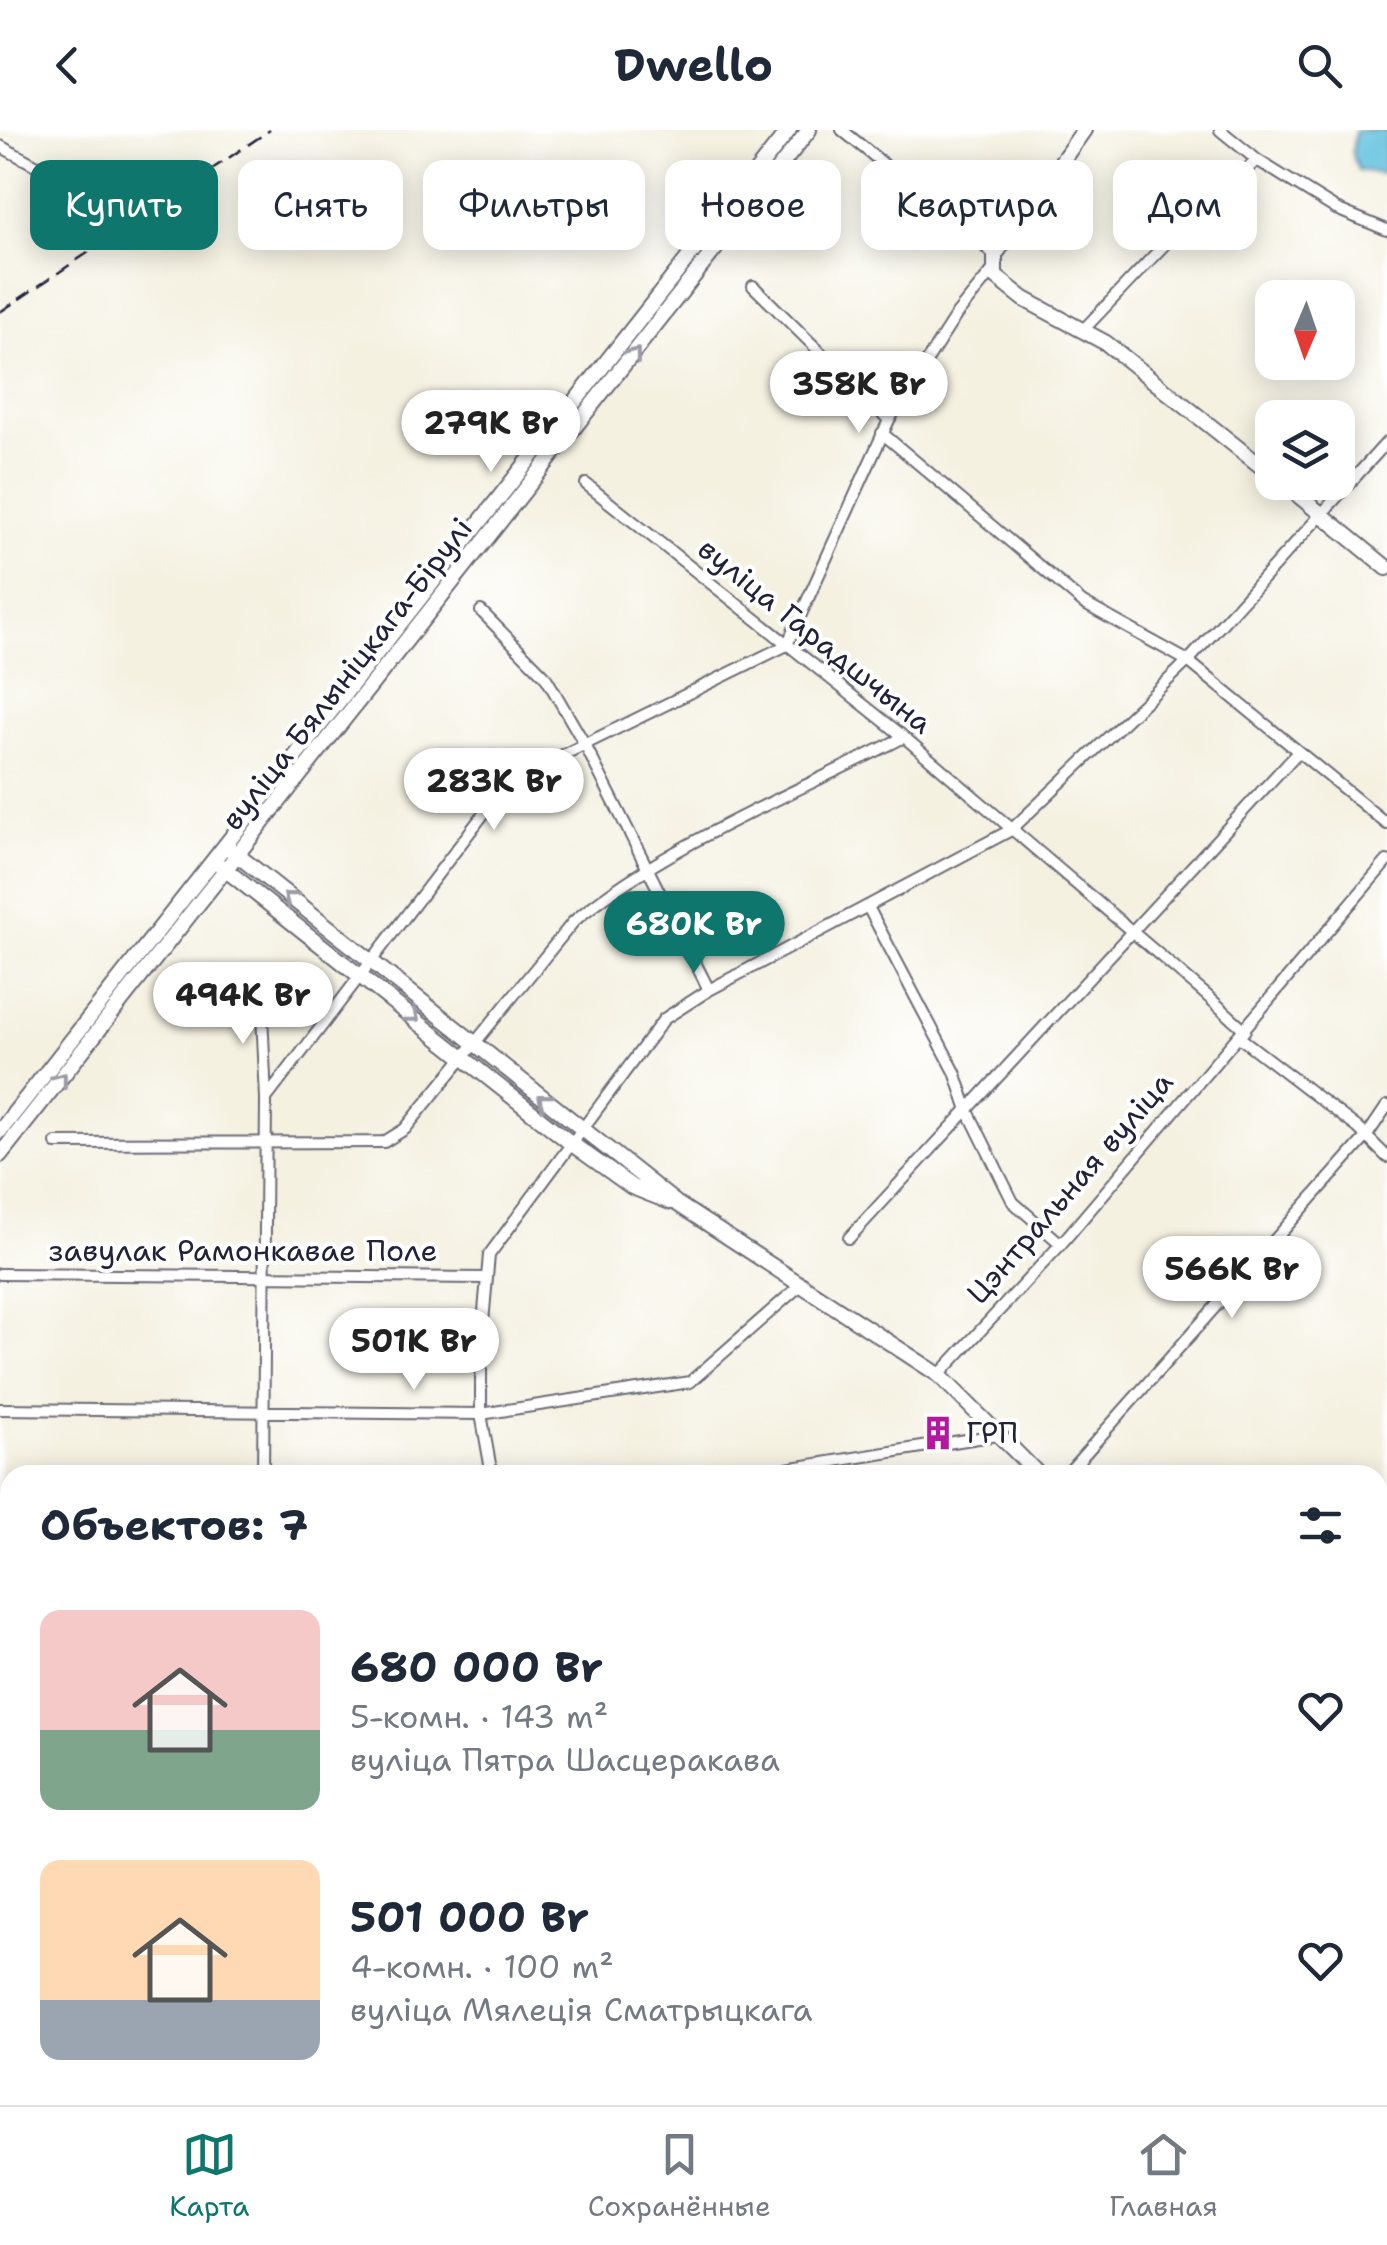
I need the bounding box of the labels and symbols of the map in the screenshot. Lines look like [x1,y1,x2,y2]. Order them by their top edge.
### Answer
north arrow [1255,280,1355,380]
one-way arrow [622,348,640,366]
pin: 358K Br [767,351,951,436]
pin: 279K Br [399,390,583,475]
street label: вуліца Бялыніцкага-Бірулі [212,509,482,838]
street label: вуліца Гарадшчына [689,528,941,743]
pin: 283K Br [402,748,586,833]
pin: 680K Br [602,891,786,976]
one-way arrow [283,892,301,910]
pin: 494K Br [151,962,335,1047]
one-way arrow [401,1005,419,1022]
street label: Цэнтральная вуліца [957,1062,1182,1313]
one-way arrow [49,1072,66,1090]
one-way arrow [537,1094,555,1112]
street label: завулак Рамонкавае Поле [49,1230,437,1271]
pin: 566K Br [1140,1236,1324,1321]
pin: 501K Br [322,1308,506,1393]
place label: ГРП [966,1412,1018,1453]
building icon: ГРП [919,1414,957,1452]

